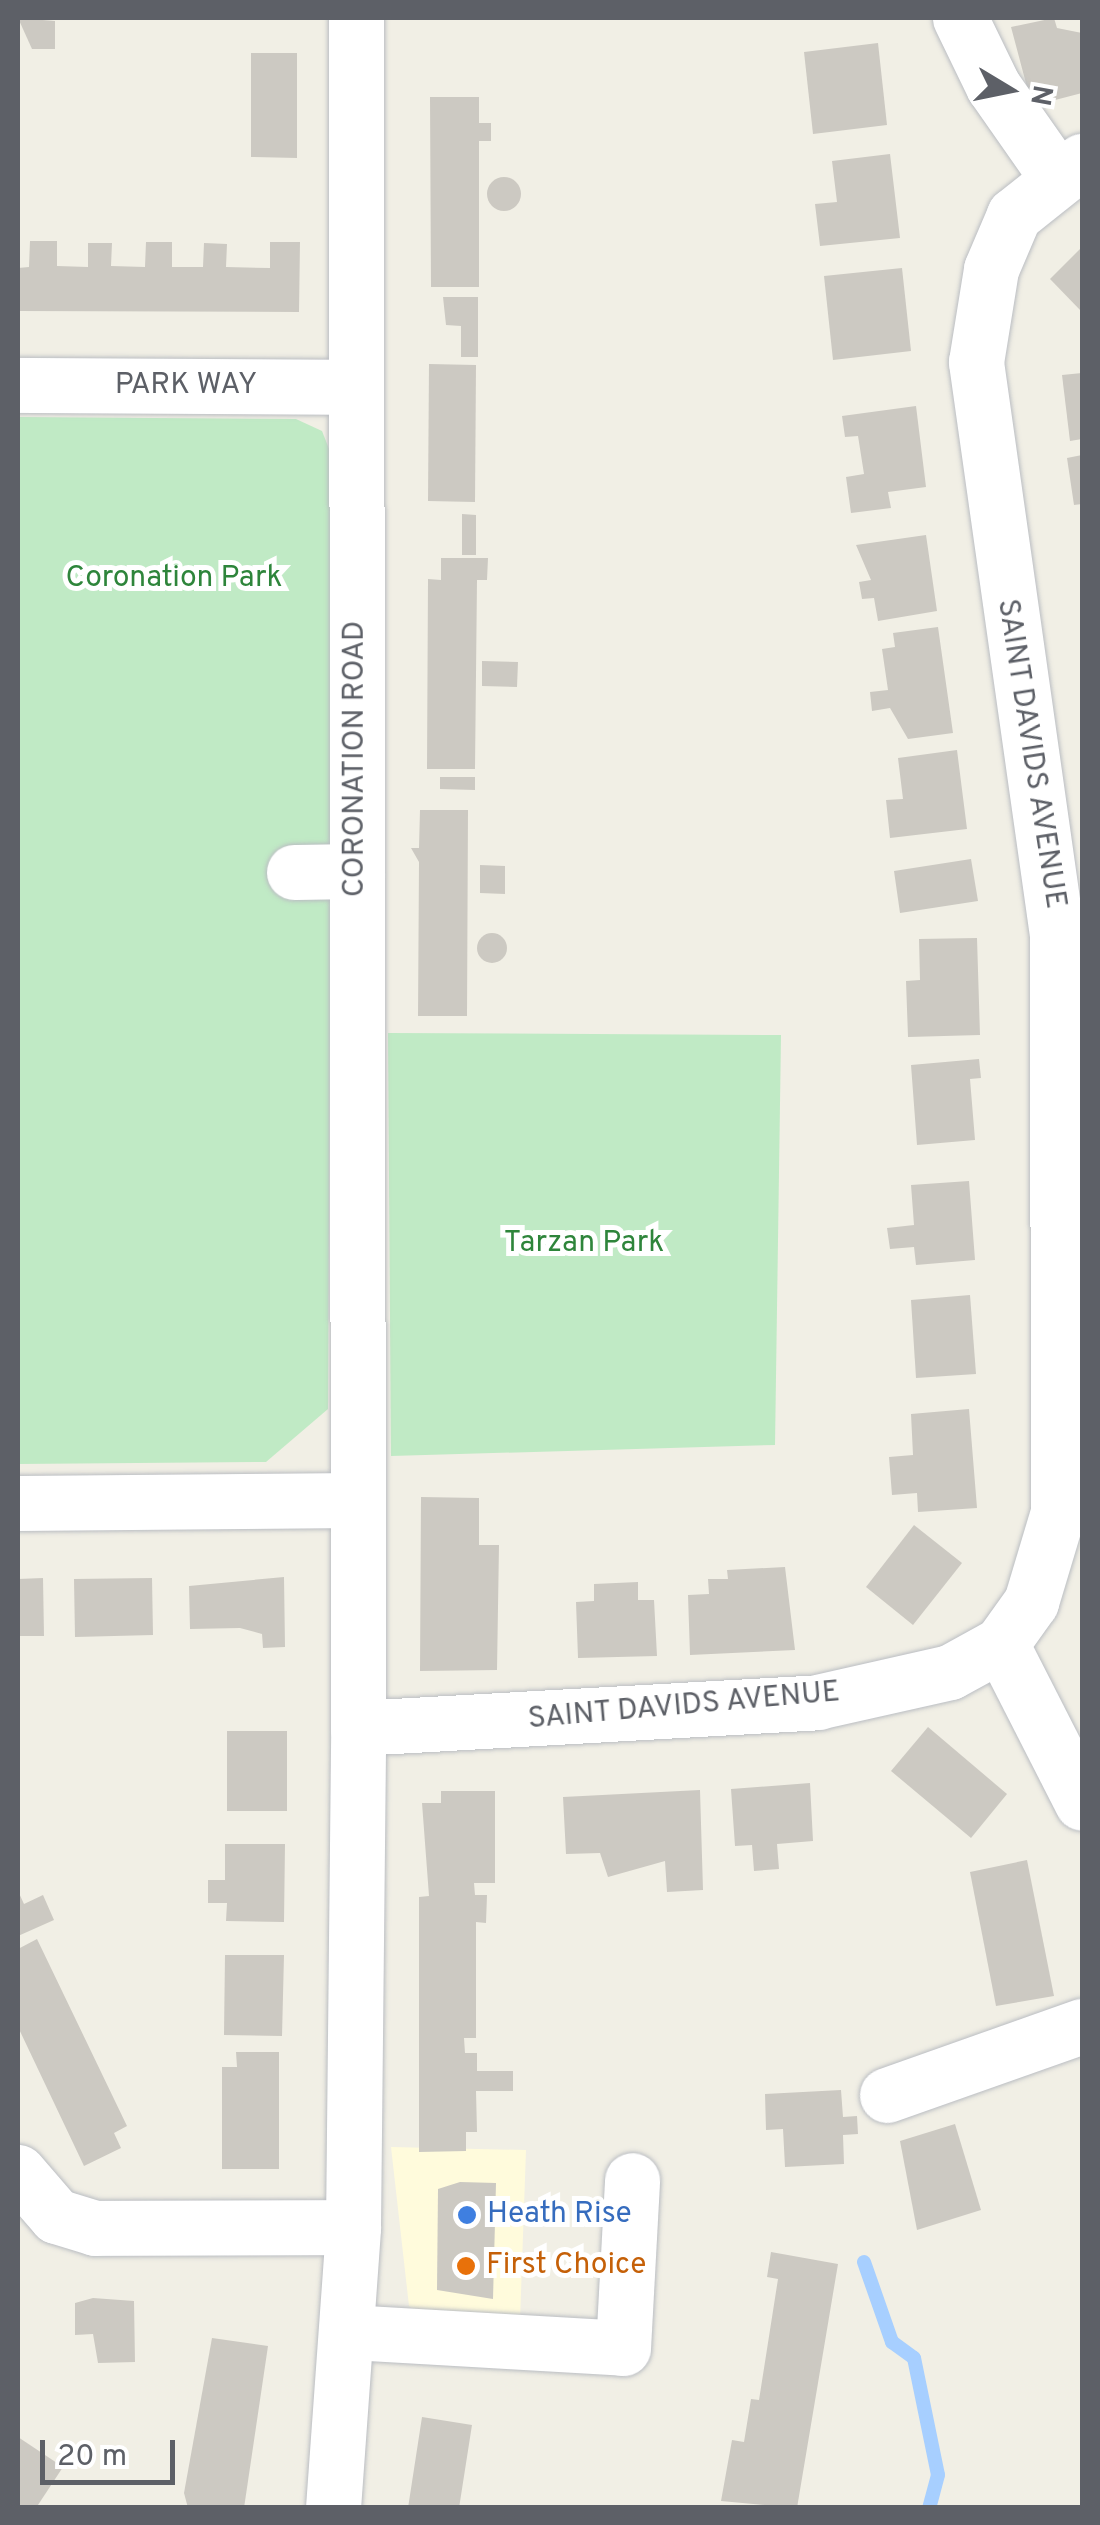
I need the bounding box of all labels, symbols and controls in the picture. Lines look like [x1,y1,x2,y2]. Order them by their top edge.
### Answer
north arrow [960,40,1060,140]
text: N [1020,82,1059,108]
street label: PARK WAY [114,368,258,404]
park label: Coronation Park [66,561,282,597]
street label: SAINT DAVIDS AVENUE [988,595,1072,913]
street label: CORONATION ROAD [338,621,374,897]
park label: Tarzan Park [504,1226,664,1262]
street label: SAINT DAVIDS AVENUE [525,1675,843,1739]
place label: Heath Rise [487,2197,632,2233]
marker: Heath Rise [456,2204,478,2226]
place label: First Choice [486,2248,646,2284]
marker: First Choice [455,2255,477,2277]
scale bar [45,2420,180,2482]
text: 20 m [57,2439,127,2476]

